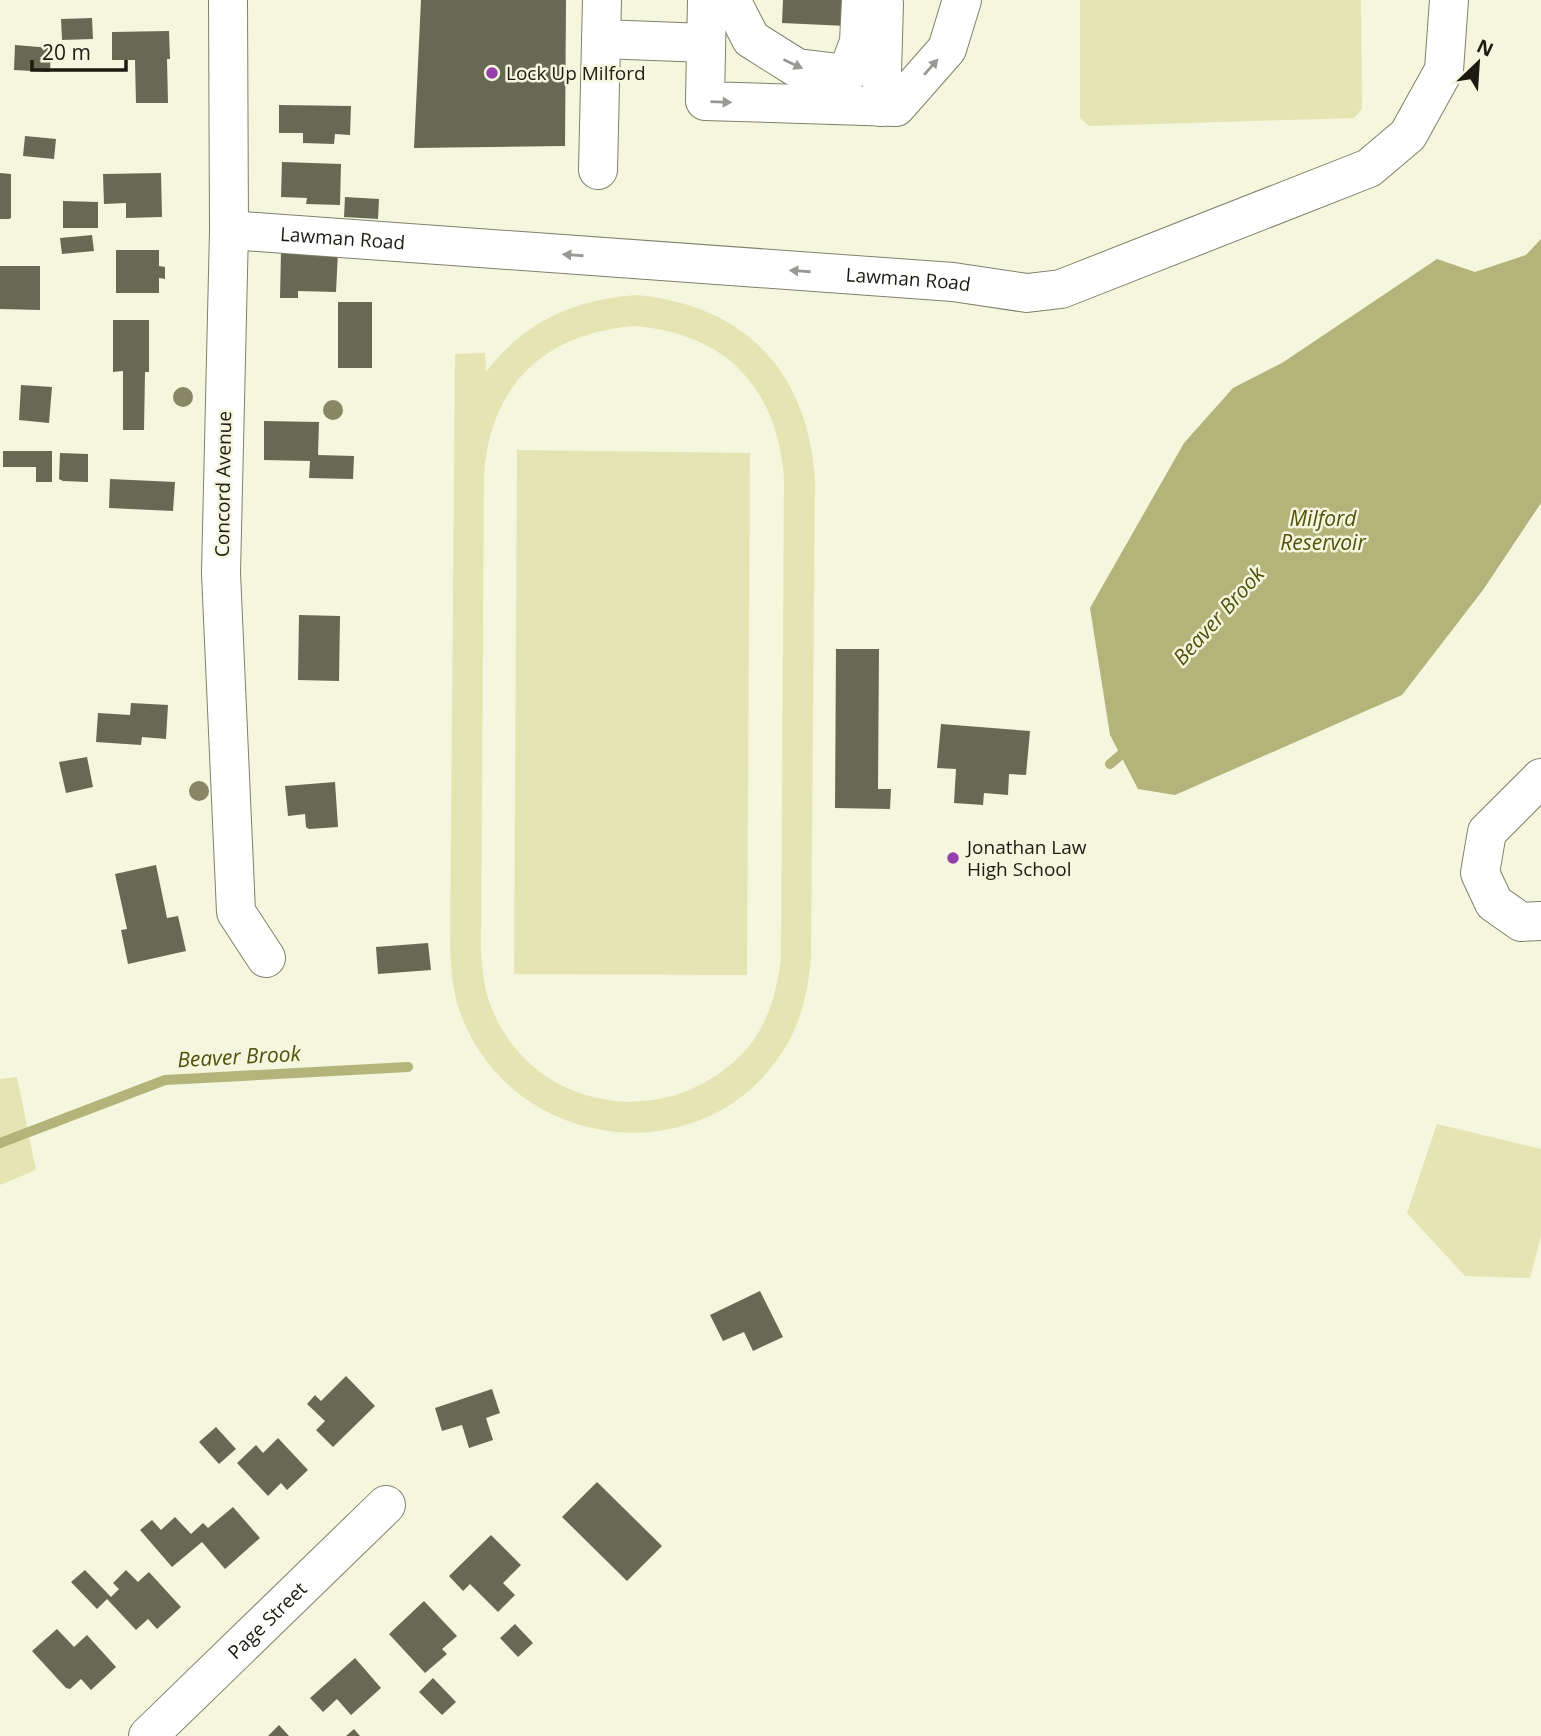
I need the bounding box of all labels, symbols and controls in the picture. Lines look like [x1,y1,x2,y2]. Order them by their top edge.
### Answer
scale bar [32,28,126,72]
north arrow [1443,28,1513,98]
text: N [1473,33,1498,63]
text: 20 m [42,38,91,66]
one-way arrow [782,58,803,70]
one-way arrow [923,59,938,76]
place label: Lock Up Milford [506,60,646,86]
marker: Lock Up Milford [484,65,500,81]
one-way arrow [711,96,733,107]
street label: Lawman Road [279,221,406,256]
one-way arrow [562,249,584,260]
street label: Lawman Road [845,261,973,297]
one-way arrow [789,265,811,276]
street label: Concord Avenue [209,411,237,557]
water label: Milford Reservoir [1280,504,1366,556]
water label: Beaver Brook [1166,559,1271,671]
place label: Jonathan Law High School [965,834,1087,882]
marker: Jonathan Law High School [945,850,961,866]
water label: Beaver Brook [176,1039,302,1073]
street label: Page Street [222,1576,313,1665]

